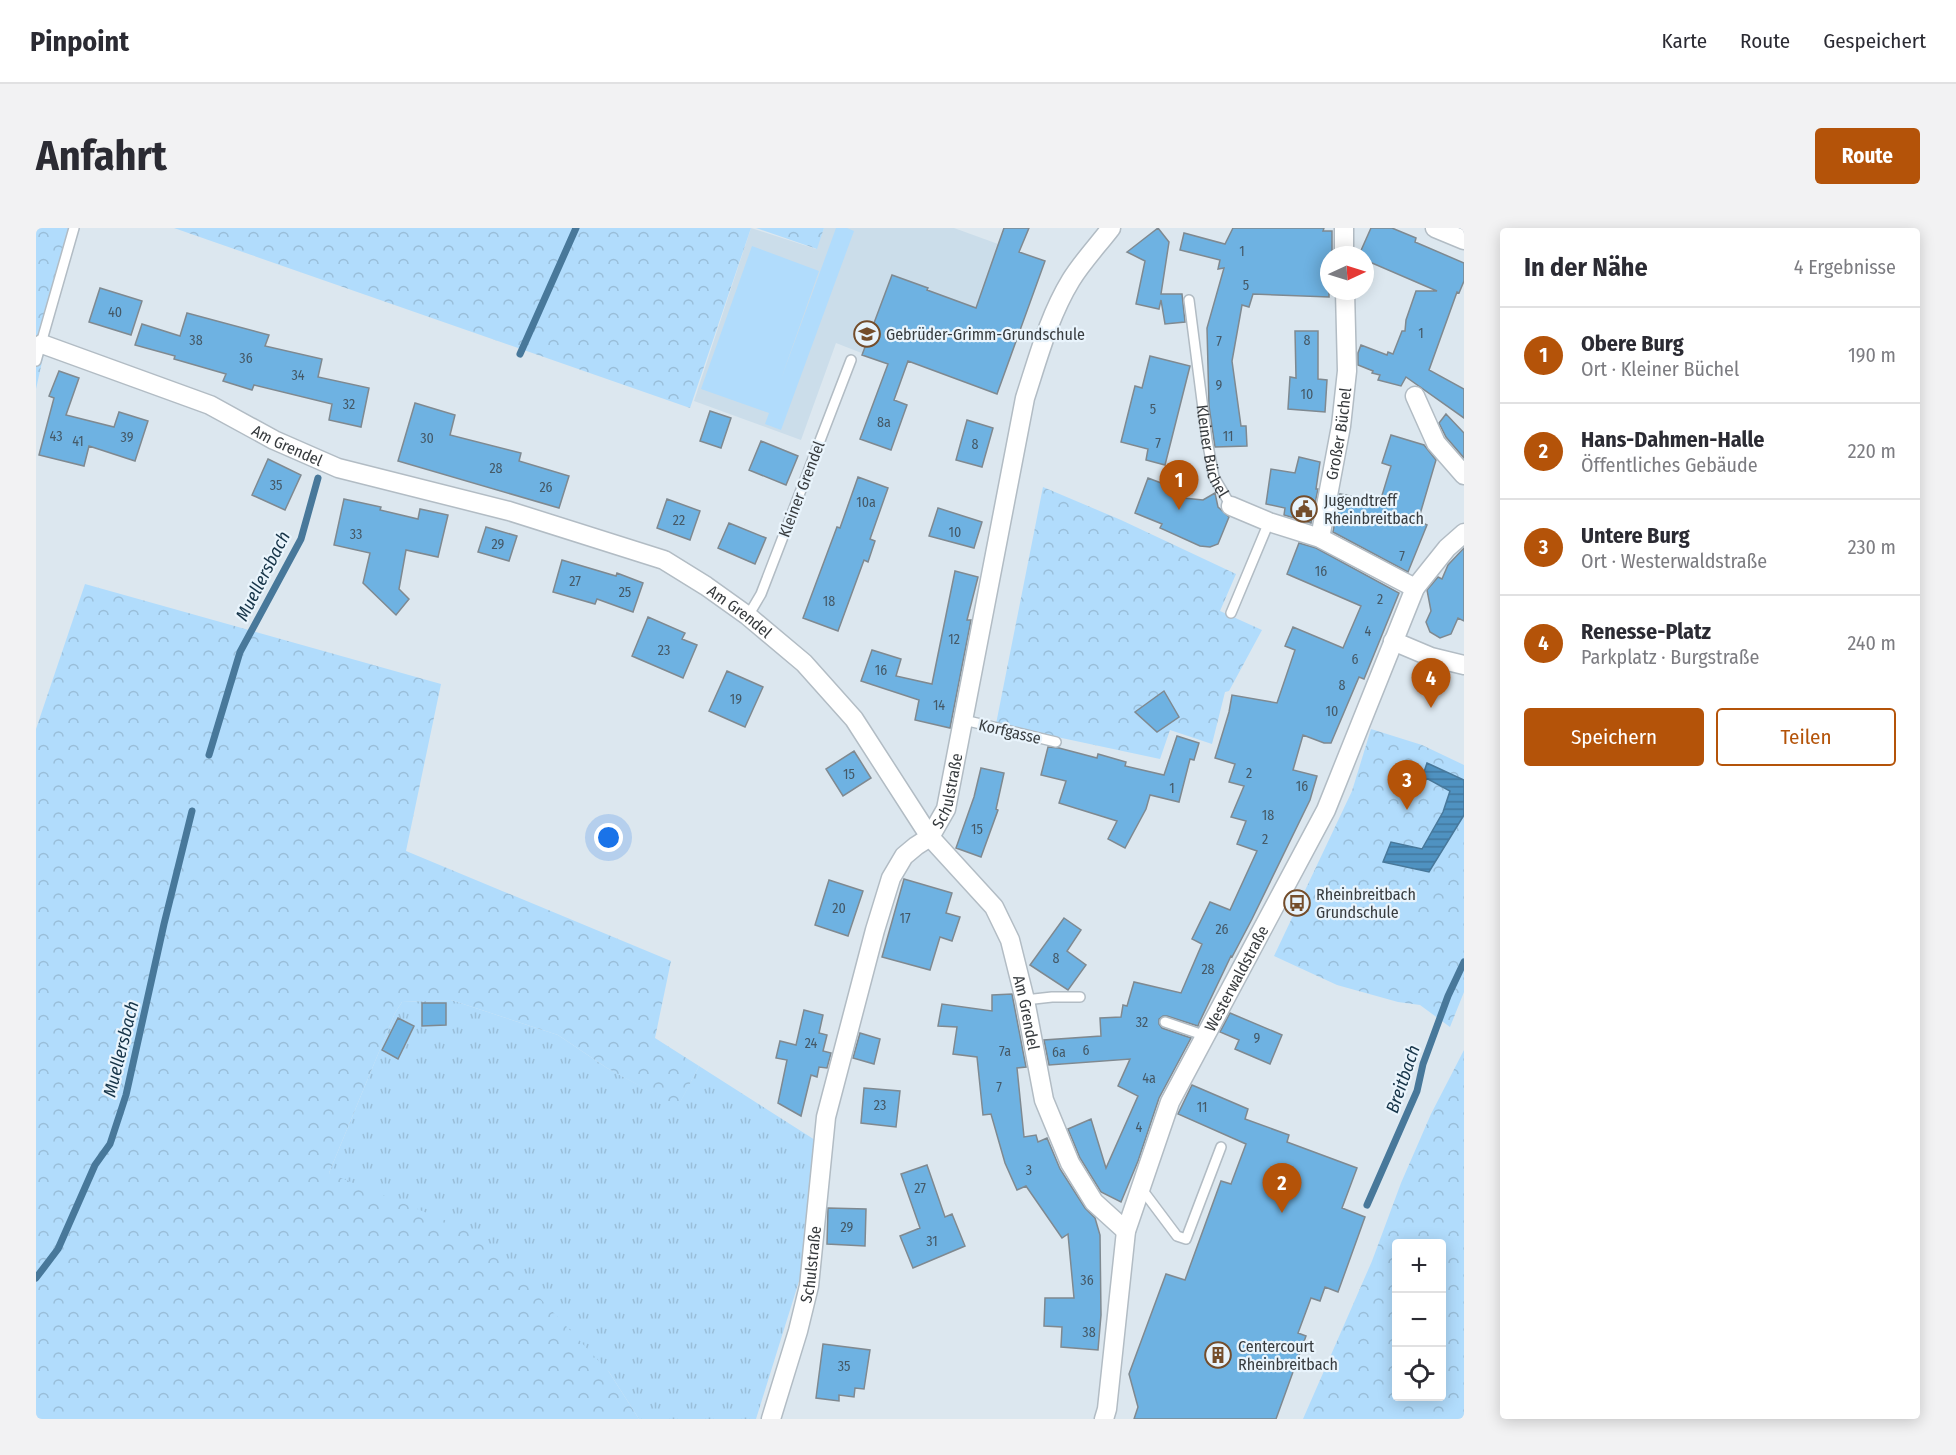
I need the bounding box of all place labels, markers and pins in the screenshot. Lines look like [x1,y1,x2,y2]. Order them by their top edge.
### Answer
school or university icon: Gebrüder-Grimm-Grundschule [852,319,882,349]
place label: Gebrüder-Grimm-Grundschule [886,325,1085,344]
pin: 1 [1160,460,1198,510]
place label: Jugendtreff Rheinbreitbach [1324,491,1424,528]
public building icon: Jugendtreff Rheinbreitbach [1289,494,1319,524]
pin: 4 [1412,658,1450,708]
pin: 3 [1388,760,1426,810]
place label: Rheinbreitbach Grundschule [1316,885,1416,922]
bus stop icon: Rheinbreitbach Grundschule [1282,888,1312,918]
pin: 2 [1262,1164,1302,1213]
place label: Centercourt Rheinbreitbach [1238,1337,1338,1374]
building icon: Centercourt Rheinbreitbach [1203,1340,1233,1370]

